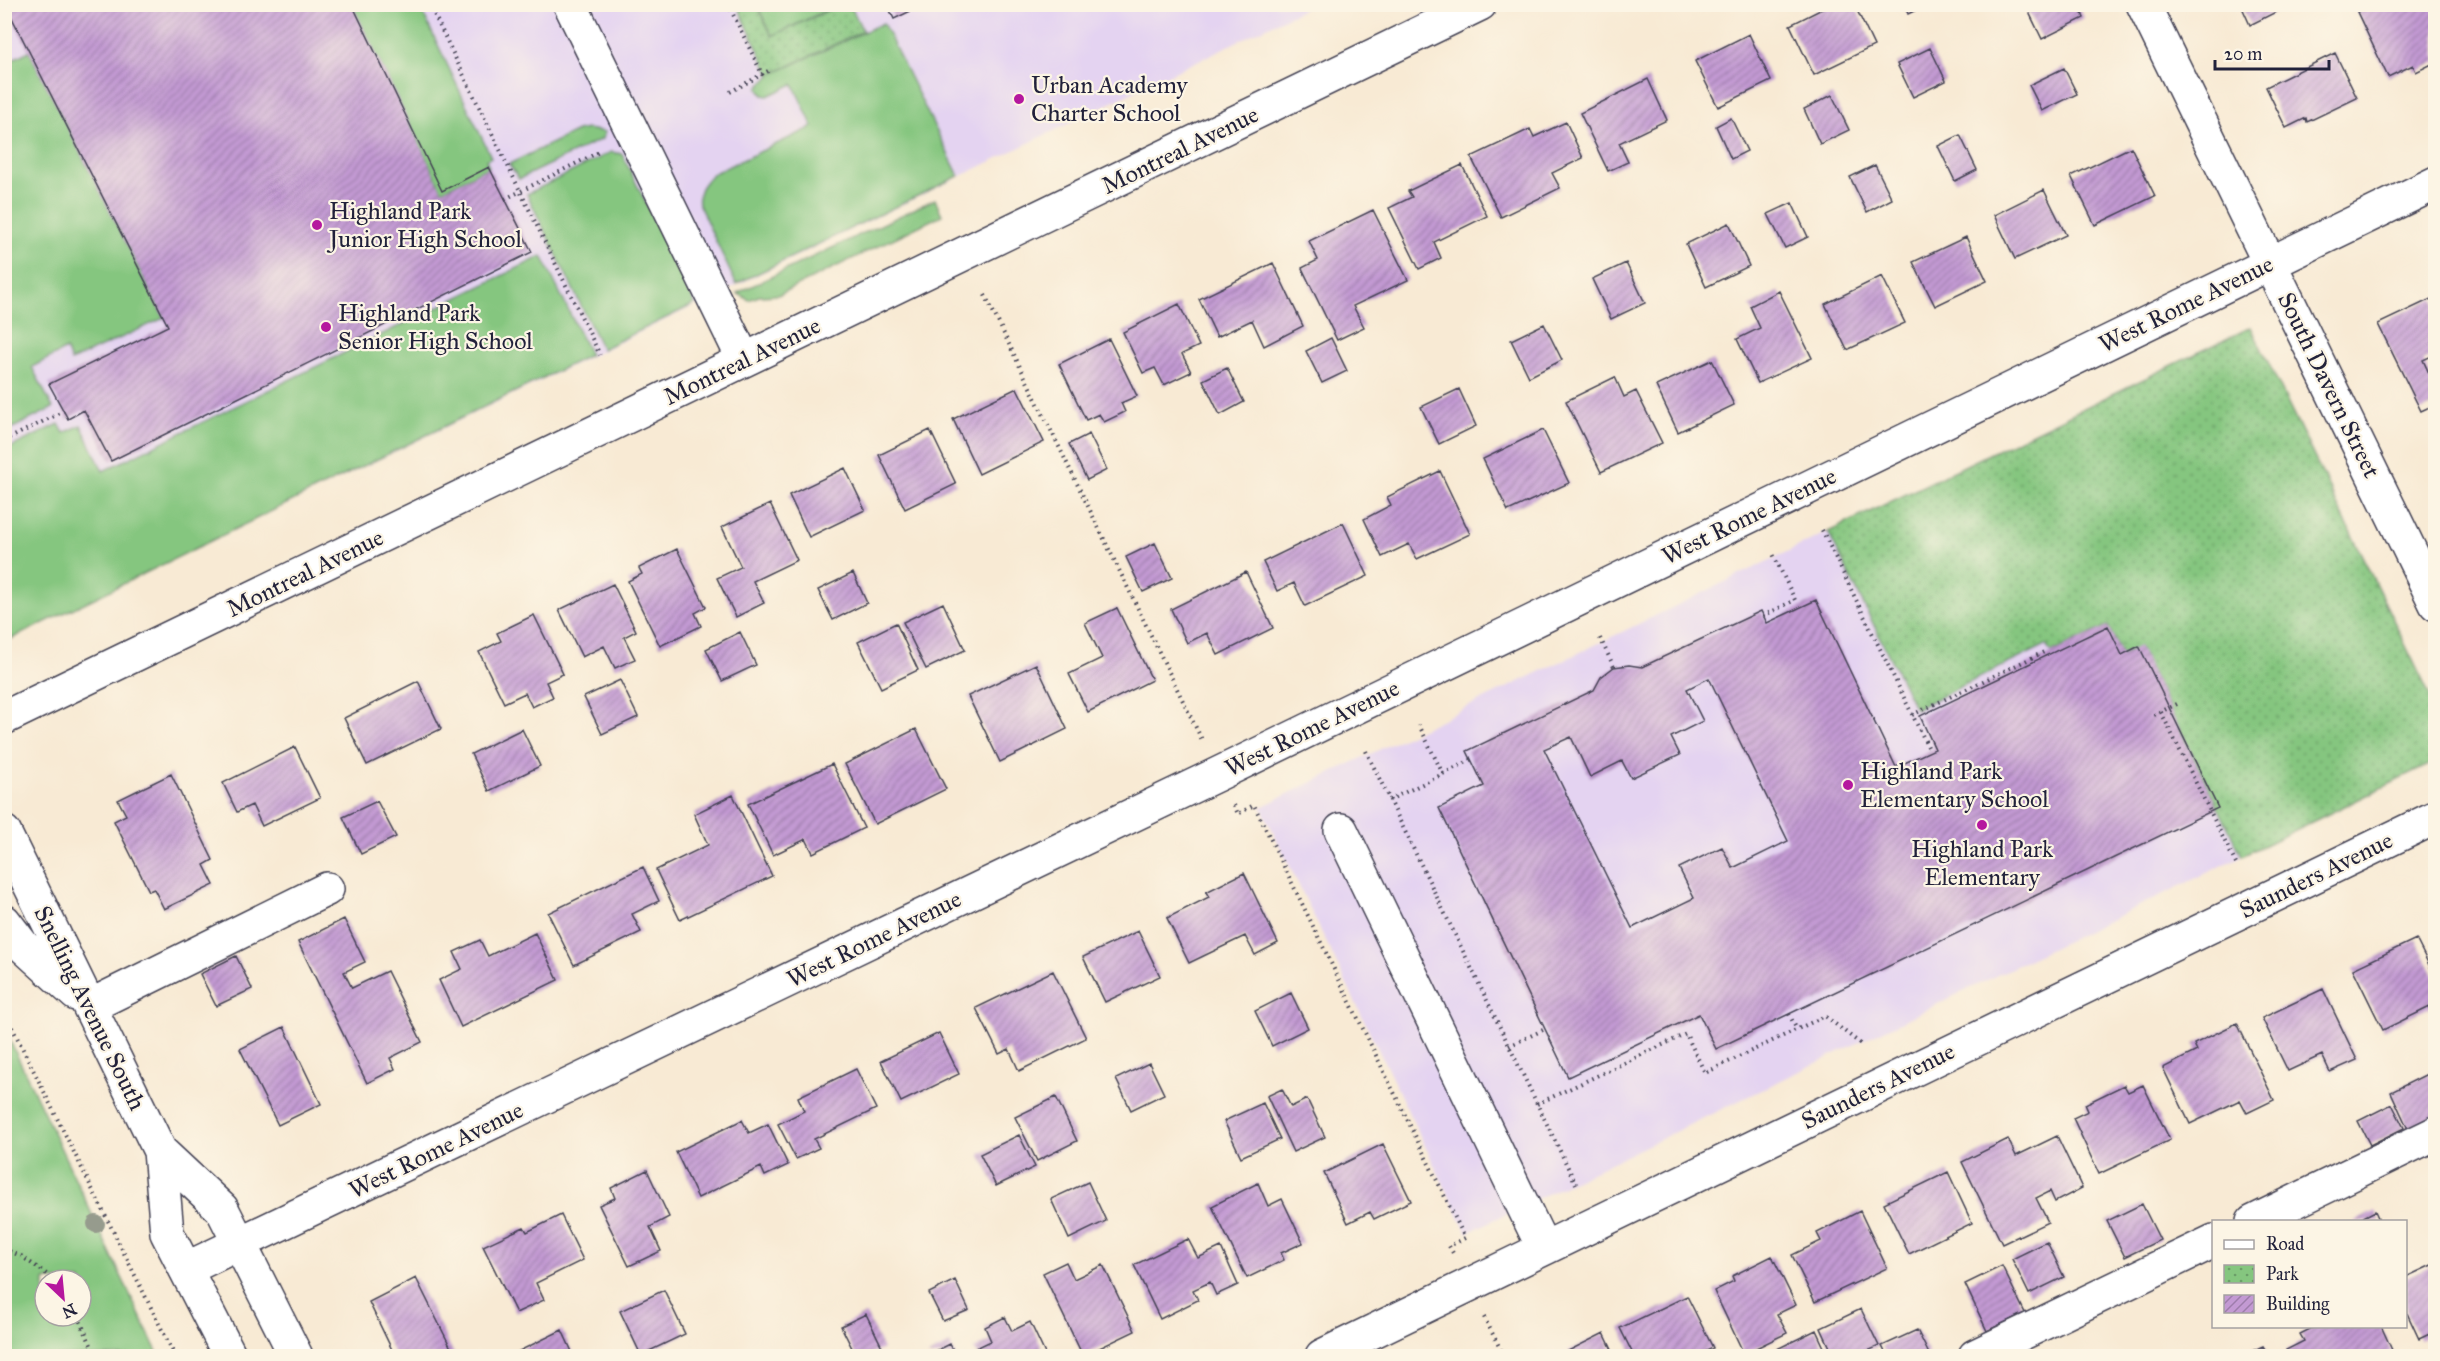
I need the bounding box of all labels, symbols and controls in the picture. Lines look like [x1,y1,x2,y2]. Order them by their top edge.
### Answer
scale bar [2215,33,2329,71]
text: 20 m [2224,43,2262,65]
place label: Urban Academy Charter School [1031,70,1188,128]
marker: Urban Academy Charter School [1012,92,1026,106]
street label: Montreal Avenue [1097,99,1263,201]
place label: Highland Park Junior High School [326,196,522,254]
marker: Highland Park Junior High School [310,218,324,232]
street label: West Rome Avenue [2094,249,2278,359]
street label: South Davern Street [2271,287,2387,483]
place label: Highland Park Senior High School [338,298,533,356]
street label: Montreal Avenue [659,310,825,412]
marker: Highland Park Senior High School [319,320,333,334]
street label: West Rome Avenue [1657,461,1841,571]
street label: Montreal Avenue [222,522,388,624]
street label: West Rome Avenue [1220,673,1404,783]
place label: Highland Park Elementary School [1860,756,2049,814]
marker: Highland Park Elementary School [1841,778,1855,792]
marker: Highland Park Elementary [1975,818,1989,832]
street label: Saunders Avenue [2234,825,2398,925]
place label: Highland Park Elementary [1911,834,2054,892]
street label: West Rome Avenue [782,884,966,994]
street label: Snelling Avenue South [27,901,153,1115]
street label: Saunders Avenue [1796,1036,1960,1136]
street label: West Rome Avenue [344,1095,528,1205]
legend [2212,1220,2407,1328]
text: Road [2266,1233,2304,1255]
text: Park [2266,1263,2299,1285]
north arrow [33,1268,93,1328]
text: Building [2266,1293,2330,1316]
text: N [59,1300,80,1323]

